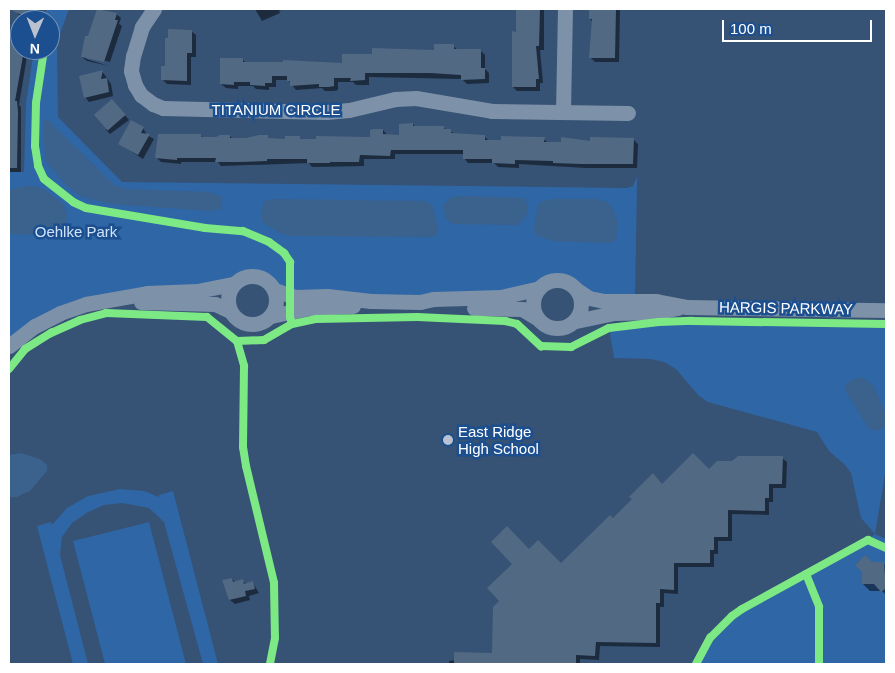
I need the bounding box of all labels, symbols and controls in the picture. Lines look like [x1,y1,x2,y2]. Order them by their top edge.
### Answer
north arrow [10,10,60,60]
scale bar [725,10,875,42]
text: 100 m [730,20,772,37]
text: N [30,41,40,57]
street label: TITANIUM CIRCLE [212,101,340,119]
park label: Oehlke Park [35,223,117,241]
street label: HARGIS PARKWAY [719,298,853,318]
place label: East Ridge High School [458,422,539,457]
marker: East Ridge High School [442,434,454,446]

